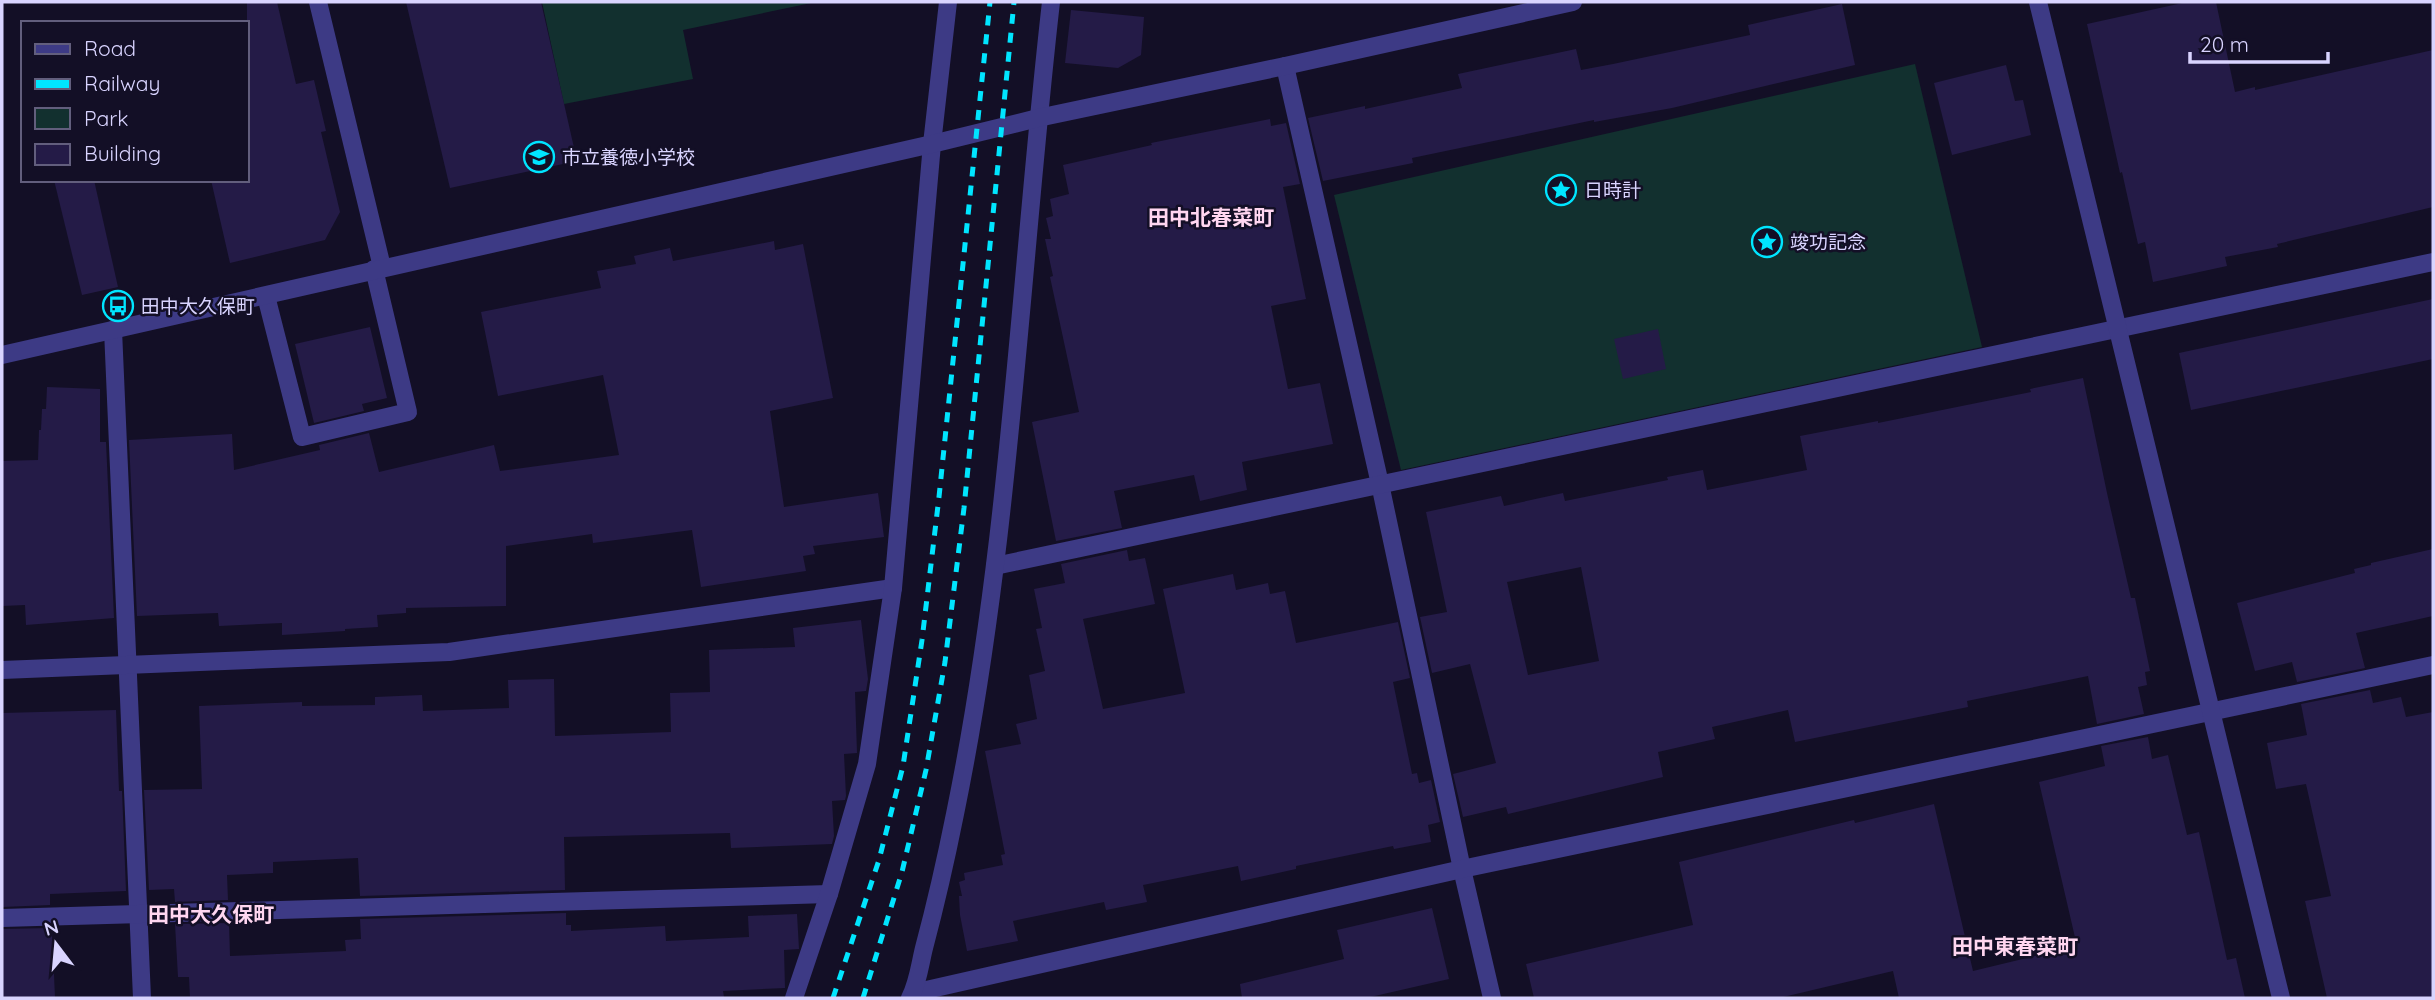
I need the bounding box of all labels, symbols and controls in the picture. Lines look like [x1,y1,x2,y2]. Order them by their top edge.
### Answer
legend [21,21,248,182]
scale bar [2190,21,2328,65]
text: 20 m [2200,31,2249,57]
text: Road [84,35,136,61]
text: Railway [84,70,160,96]
text: Park [84,105,128,131]
text: Building [84,140,161,166]
school or university icon: 市立養徳小学校 [522,140,556,174]
place label: 市立養徳小学校 [562,145,695,169]
place icon: 日時計 [1544,173,1578,207]
place label: 日時計 [1584,178,1641,202]
district label: 田中北春菜町 [1148,204,1274,230]
place icon: 竣功記念 [1750,225,1784,259]
place label: 竣功記念 [1790,230,1866,254]
bus stop icon: 田中大久保町 [101,289,135,323]
place label: 田中大久保町 [141,294,255,318]
district label: 田中大久保町 [148,901,274,927]
north arrow [21,909,91,979]
text: N [41,914,61,941]
district label: 田中東春菜町 [1952,933,2078,959]

